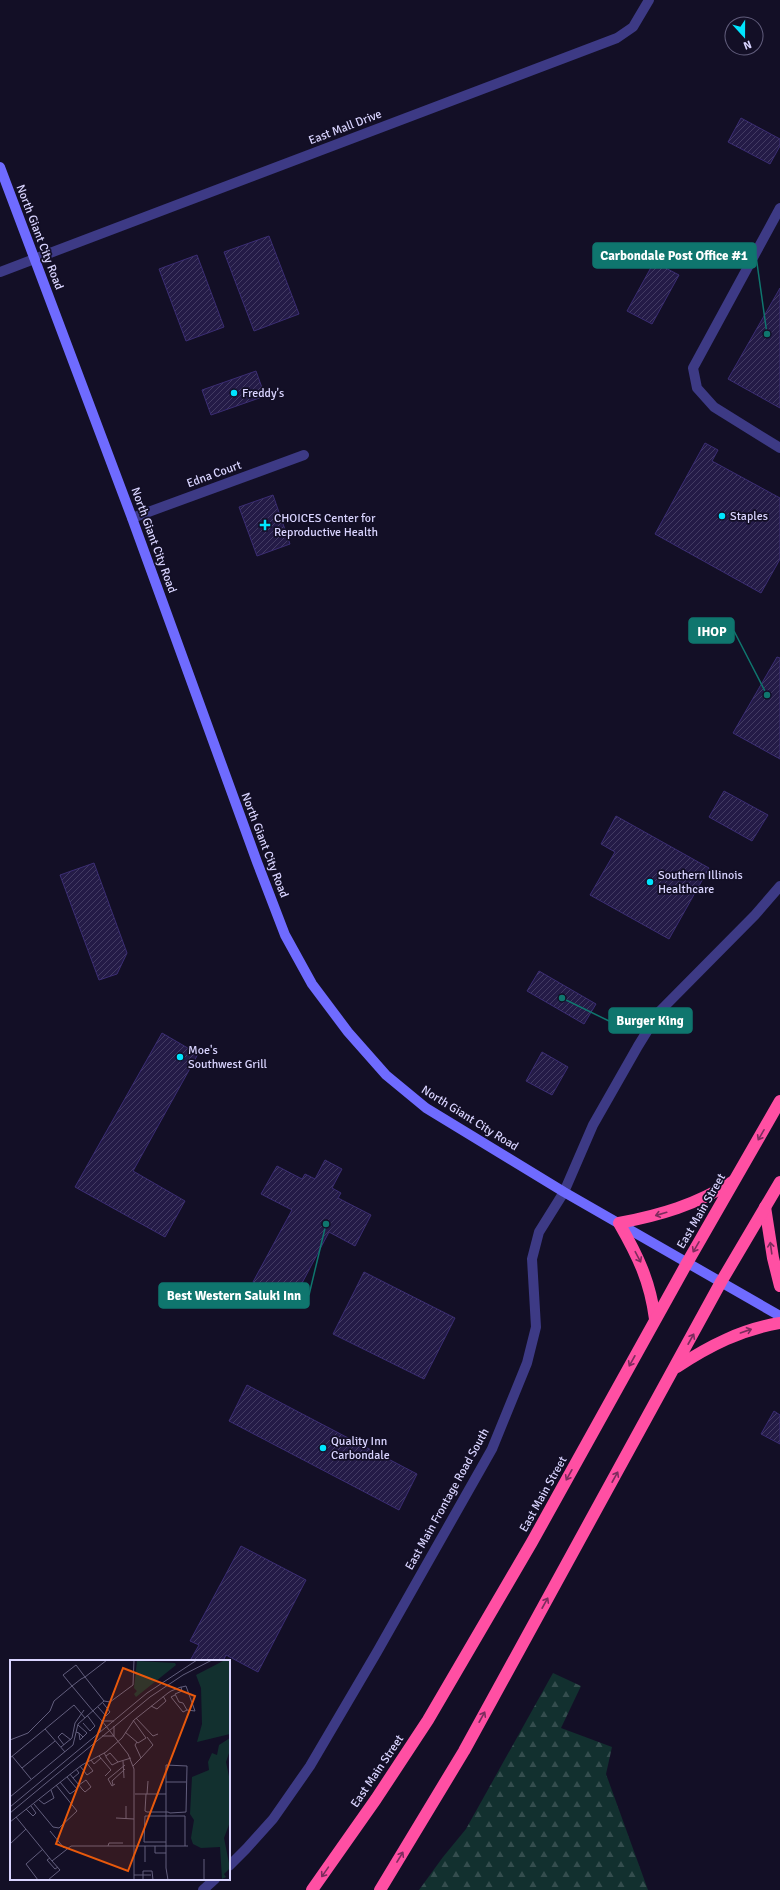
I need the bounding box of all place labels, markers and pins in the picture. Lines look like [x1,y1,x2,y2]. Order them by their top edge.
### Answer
callout: Carbondale Post Office #1 [593,243,756,268]
place label: Freddy's [242,386,284,401]
marker: Freddy's [229,388,239,398]
place label: Staples [730,509,768,524]
place label: CHOICES Center for Reproductive Health [274,511,378,540]
marker: Staples [717,511,727,521]
marker: CHOICES Center for Reproductive Health [259,519,271,531]
callout: IHOP [689,618,734,643]
place label: Southern Illinois Healthcare [658,868,743,897]
marker: Southern Illinois Healthcare [645,877,655,887]
callout: Burger King [609,1008,692,1033]
place label: Moe's Southwest Grill [188,1043,268,1072]
marker: Moe's Southwest Grill [175,1052,185,1062]
callout: Best Western Saluki Inn [159,1283,309,1308]
place label: Quality Inn Carbondale [331,1434,390,1463]
marker: Quality Inn Carbondale [318,1443,328,1453]

